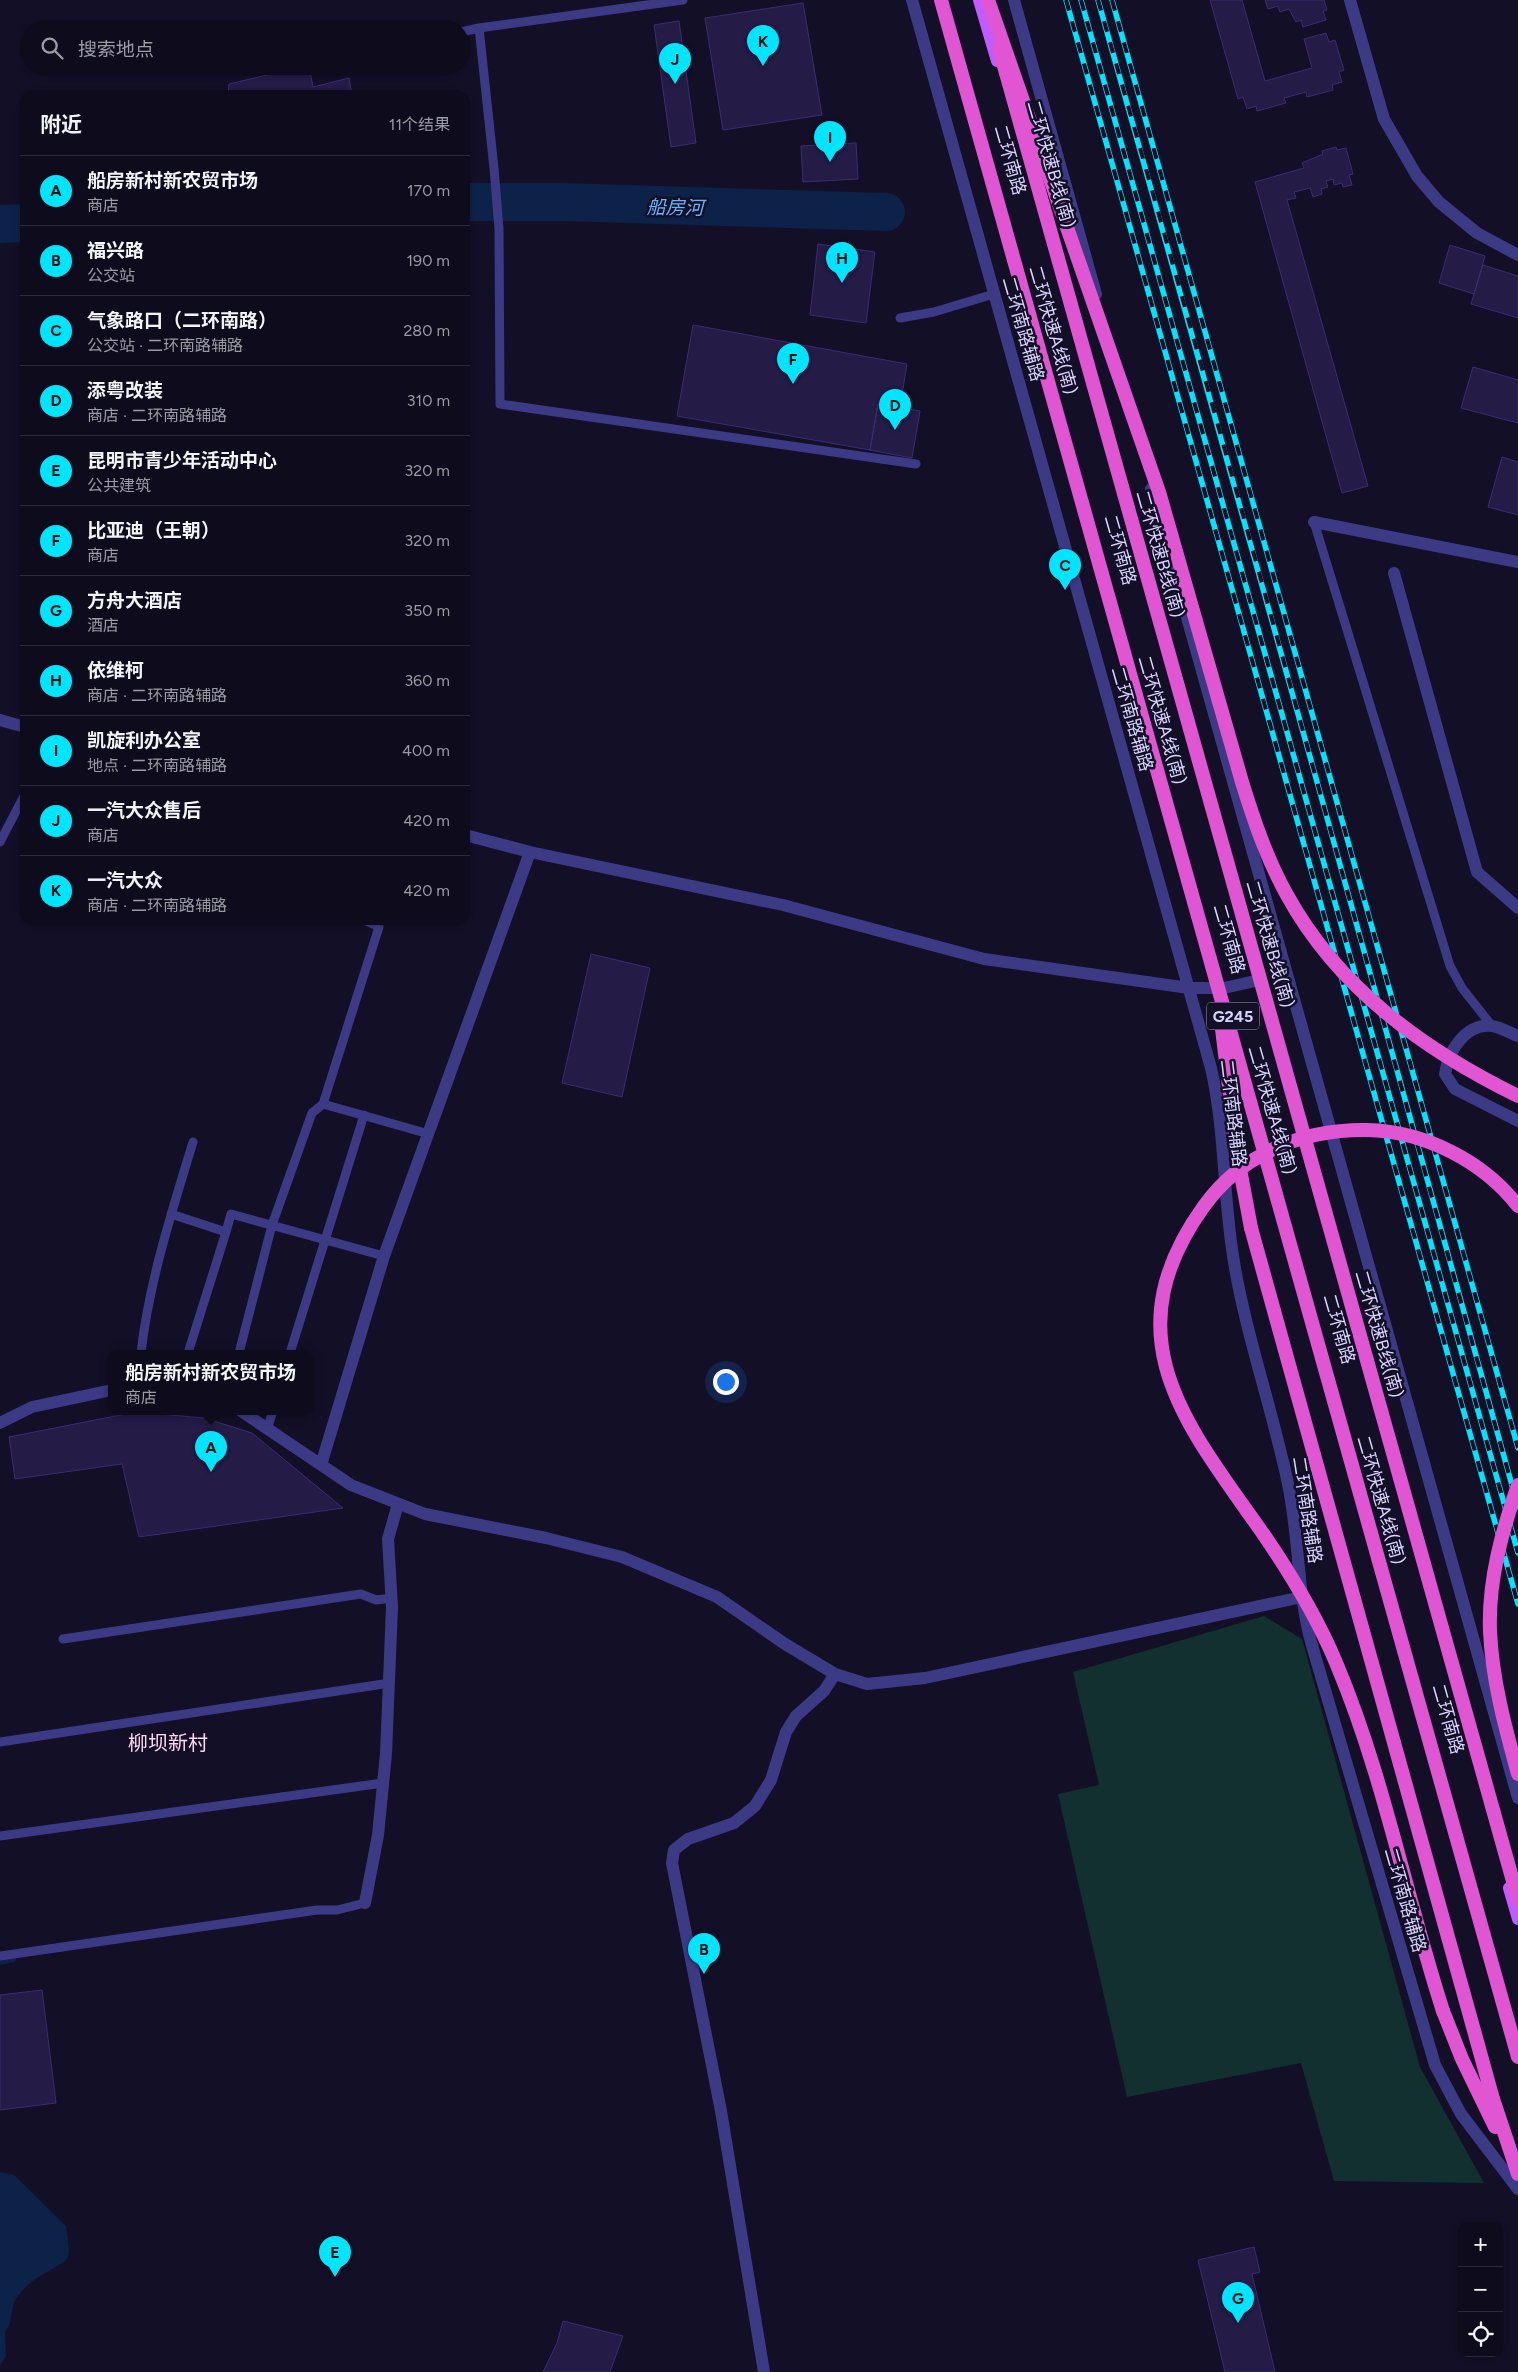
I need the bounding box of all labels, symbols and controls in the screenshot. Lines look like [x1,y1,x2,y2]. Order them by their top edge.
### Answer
search box [20,20,470,75]
pin: K [747,25,779,66]
icon: search [38,34,66,62]
text: 搜索地点 [78,38,154,61]
pin: J [659,43,691,84]
street label: 二环快速B线(南) [1022,98,1080,230]
text: 附近 [40,112,82,137]
text: 11个结果 [389,115,450,134]
pin: I [814,121,846,162]
street label: 二环南路 [990,122,1030,198]
text: 船房新村新农贸市场 [87,169,258,192]
text: A [50,181,62,200]
text: 170 m [407,181,450,200]
text: 商店 [87,196,119,215]
water label: 船房河 [646,196,708,220]
text: 福兴路 [87,239,144,262]
pin: H [826,242,858,283]
text: B [51,251,61,270]
text: 190 m [407,251,450,270]
street label: 二环快速A线(南) [1024,263,1082,397]
text: 公交站 [87,266,135,285]
street label: 二环南路辅路 [998,274,1048,384]
text: 气象路口（二环南路） [87,309,277,332]
text: C [50,321,62,340]
text: 280 m [403,321,450,340]
text: 公交站 · 二环南路辅路 [87,336,243,355]
pin: F [777,343,809,384]
text: 添粤改装 [87,379,163,402]
pin: D [879,389,911,430]
text: D [50,391,62,410]
text: 310 m [407,391,450,410]
text: 商店 · 二环南路辅路 [87,406,227,425]
text: 昆明市青少年活动中心 [87,449,277,472]
text: E [51,461,61,480]
text: 320 m [405,461,450,480]
text: 公共建筑 [87,476,151,495]
street label: 二环快速B线(南) [1131,488,1189,620]
street label: 二环南路 [1100,512,1140,588]
text: 比亚迪（王朝） [87,519,220,542]
text: F [52,531,60,550]
text: 320 m [405,531,450,550]
text: 商店 [87,546,119,565]
pin: C [1049,549,1081,590]
text: 方舟大酒店 [87,589,182,612]
text: G [50,601,62,620]
text: 350 m [404,601,450,620]
text: 酒店 [87,616,119,635]
street label: 二环快速A线(南) [1133,653,1191,787]
text: 依维柯 [87,659,144,682]
street label: 二环南路辅路 [1107,664,1157,774]
text: H [50,671,62,690]
text: 360 m [404,671,450,690]
text: 商店 · 二环南路辅路 [87,686,227,705]
text: 凯旋利办公室 [87,729,201,752]
text: I [54,741,58,760]
text: 400 m [402,741,450,760]
text: 地点 · 二环南路辅路 [87,756,227,775]
text: 一汽大众售后 [87,799,201,822]
text: J [52,811,60,830]
text: 420 m [403,811,450,830]
text: 商店 [87,826,119,845]
text: 一汽大众 [87,869,163,892]
street label: 二环快速B线(南) [1241,878,1299,1010]
text: K [51,881,61,900]
text: 420 m [403,881,450,900]
text: 商店 · 二环南路辅路 [87,896,227,915]
street label: 二环南路 [1209,901,1249,977]
road number: G245 [1207,1002,1259,1030]
street label: 二环快速A线(南) [1243,1043,1301,1177]
street label: 二环南路辅路 [1216,1058,1250,1168]
street label: 二环快速B线(南) [1350,1268,1408,1400]
street label: 二环南路 [1319,1291,1359,1367]
popup [108,1350,313,1415]
text: 船房新村新农贸市场 [125,1361,296,1384]
your location [713,1369,739,1395]
text: 商店 [125,1388,157,1407]
pin: A [195,1431,227,1472]
street label: 二环快速A线(南) [1352,1433,1410,1567]
street label: 二环南路辅路 [1288,1455,1326,1565]
street label: 二环南路 [1428,1681,1468,1757]
district label: 柳坝新村 [128,1731,208,1755]
street label: 二环南路辅路 [1380,1845,1430,1955]
pin: B [688,1933,720,1974]
map controls [1458,2222,1503,2357]
button: + [1458,2222,1503,2267]
pin: E [319,2236,351,2277]
button: − [1458,2267,1503,2312]
pin: G [1222,2282,1254,2323]
button: locate [1458,2312,1503,2357]

